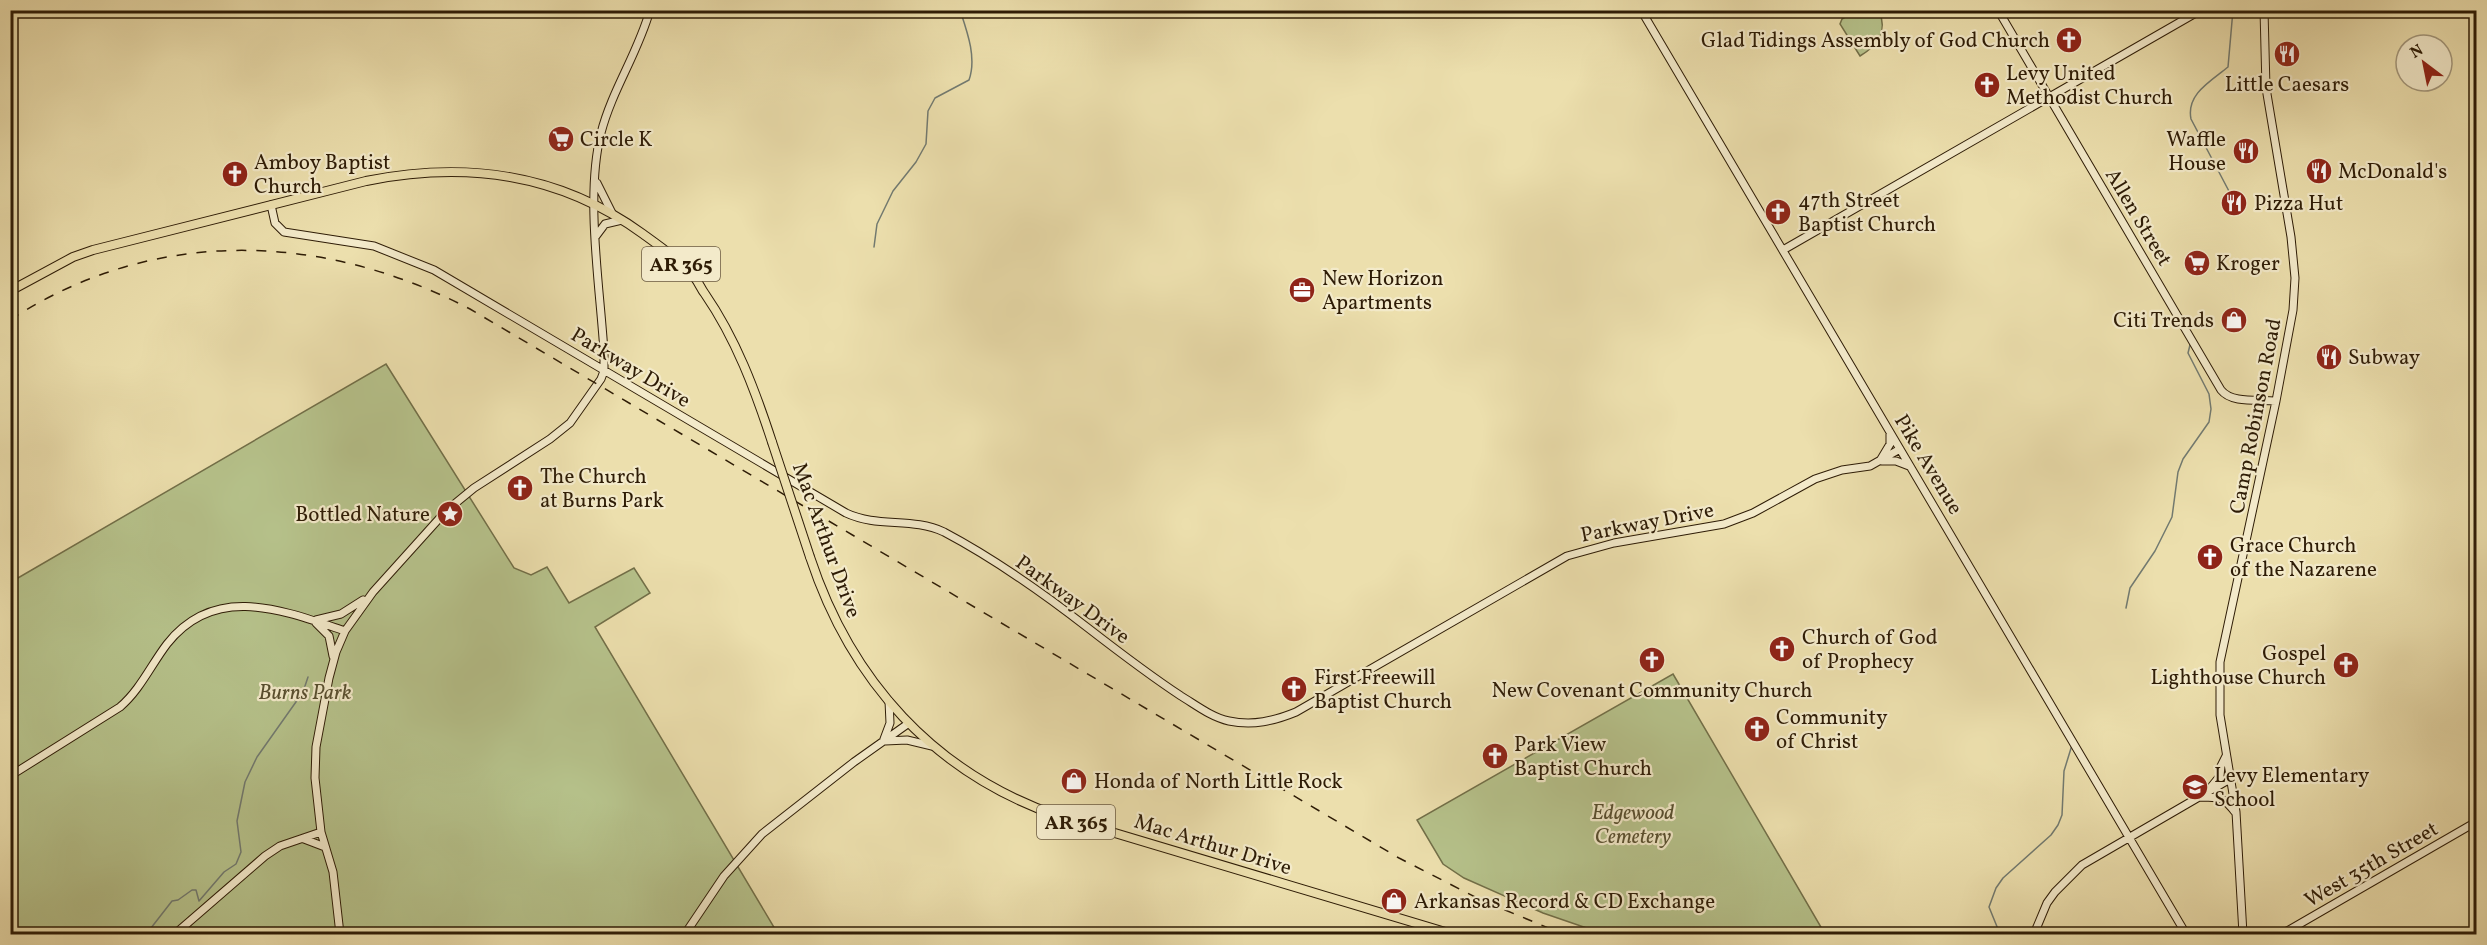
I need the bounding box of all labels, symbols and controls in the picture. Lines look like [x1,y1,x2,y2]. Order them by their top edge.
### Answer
church icon: Glad Tidings Assembly of God Church [2054,25,2084,55]
place label: Glad Tidings Assembly of God Church [1701,27,2050,56]
north arrow [2394,33,2454,93]
restaurant icon: Little Caesars [2272,39,2302,69]
text: N [2406,39,2428,64]
place label: Levy United Methodist Church [2006,60,2173,113]
church icon: Levy United Methodist Church [1972,70,2002,100]
place label: Little Caesars [2225,71,2349,100]
supermarket icon: Circle K [546,124,576,154]
place label: Circle K [580,126,652,155]
place label: Waffle House [2166,126,2226,179]
restaurant icon: Waffle House [2231,136,2261,166]
place label: Amboy Baptist Church [254,149,390,202]
restaurant icon: McDonald's [2304,156,2334,186]
place label: McDonald's [2338,158,2447,187]
church icon: Amboy Baptist Church [220,159,250,189]
street label: Allen Street [2097,164,2178,272]
place label: 47th Street Baptist Church [1798,187,1936,240]
restaurant icon: Pizza Hut [2219,188,2249,218]
place label: Pizza Hut [2254,190,2343,219]
church icon: 47th Street Baptist Church [1763,197,1793,227]
road number: AR 365 [642,247,720,281]
supermarket icon: Kroger [2182,248,2212,278]
place label: Kroger [2216,250,2280,279]
place label: New Horizon Apartments [1322,265,1444,318]
office icon: New Horizon Apartments [1287,275,1317,305]
shop icon: Citi Trends [2219,305,2249,335]
place label: Citi Trends [2113,307,2214,336]
street label: Camp Robinson Road [2223,316,2290,517]
street label: Parkway Drive [565,321,696,416]
restaurant icon: Subway [2314,342,2344,372]
place label: Subway [2348,344,2421,373]
street label: Pike Avenue [1886,409,1969,520]
street label: Mac Arthur Drive [784,459,867,622]
place label: The Church at Burns Park [540,463,665,516]
church icon: The Church at Burns Park [505,473,535,503]
street label: Parkway Drive [1578,496,1716,551]
place icon: Bottled Nature [435,499,465,529]
place label: Bottled Nature [295,501,430,530]
place label: Grace Church of the Nazarene [2230,532,2377,585]
church icon: Grace Church of the Nazarene [2195,542,2225,572]
street label: Parkway Drive [1009,549,1135,652]
place label: Church of God of Prophecy [1802,624,1937,677]
church icon: Church of God of Prophecy [1767,634,1797,664]
place label: Gospel Lighthouse Church [2150,640,2326,693]
church icon: New Covenant Community Church [1637,645,1667,675]
church icon: Gospel Lighthouse Church [2331,650,2361,680]
place label: First Freewill Baptist Church [1314,664,1452,717]
church icon: First Freewill Baptist Church [1279,674,1309,704]
place label: New Covenant Community Church [1491,677,1813,706]
park label: Burns Park [259,679,352,708]
place label: Community of Christ [1776,704,1888,757]
church icon: Community of Christ [1742,714,1772,744]
place label: Park View Baptist Church [1514,731,1652,784]
church icon: Park View Baptist Church [1480,741,1510,771]
place label: Levy Elementary School [2214,762,2370,815]
shop icon: Honda of North Little Rock [1059,766,1089,796]
place label: Honda of North Little Rock [1094,768,1343,797]
school or university icon: Levy Elementary School [2180,772,2210,802]
park label: Edgewood Cemetery [1592,799,1674,852]
road number: AR 365 [1037,805,1115,839]
street label: Mac Arthur Drive [1130,808,1295,883]
street label: West 35th Street [2300,815,2444,915]
shop icon: Arkansas Record & CD Exchange [1379,886,1409,916]
place label: Arkansas Record & CD Exchange [1414,888,1715,917]

